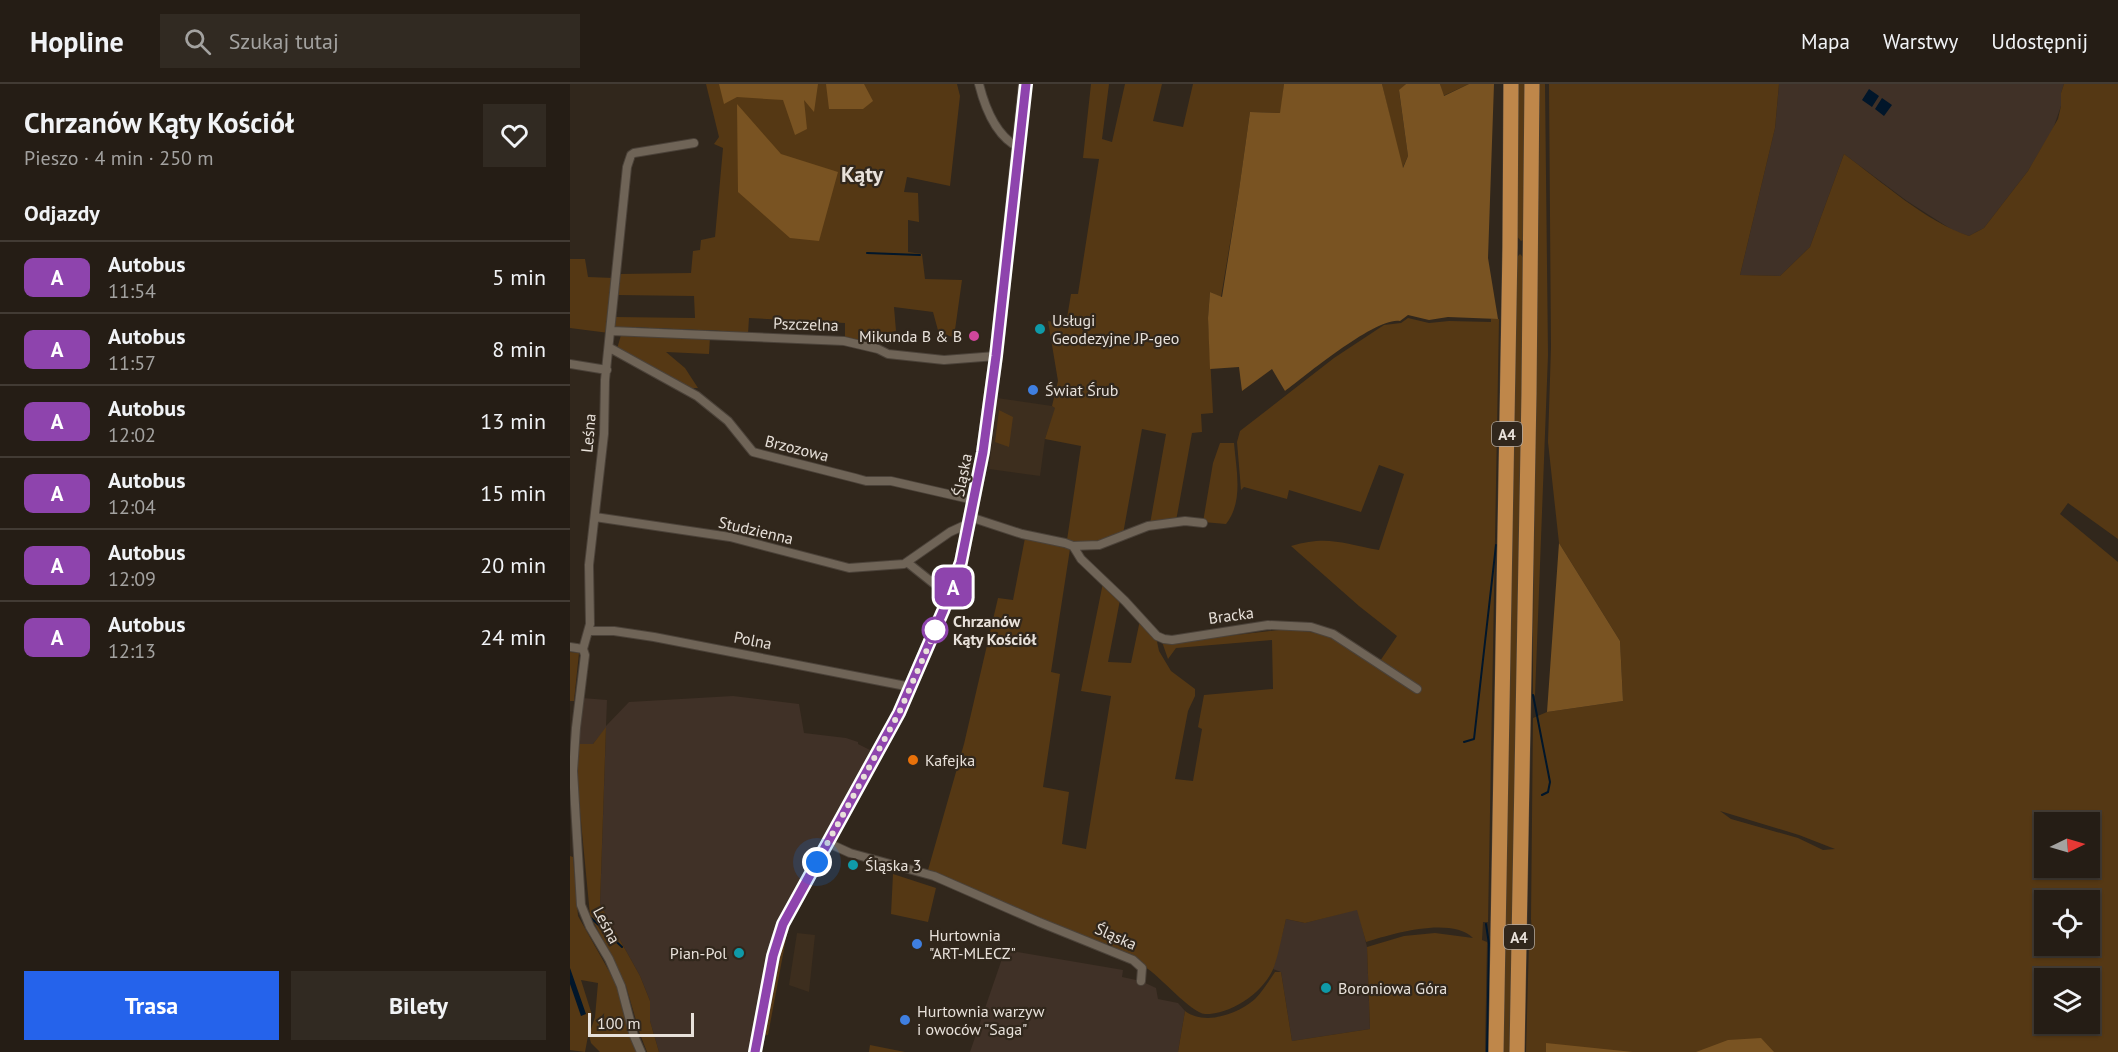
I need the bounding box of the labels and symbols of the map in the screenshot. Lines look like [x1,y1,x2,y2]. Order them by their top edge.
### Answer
district label: Kąty [841,160,883,188]
place label: Usługi Geodezyjne JP-geo [1052,310,1179,348]
street label: Pszczelna [773,313,839,335]
marker: Usługi Geodezyjne JP-geo [1033,322,1047,336]
place label: Mikunda B & B [859,326,962,346]
marker: Mikunda B & B [967,329,981,343]
place label: Świat Śrub [1045,380,1118,400]
marker: Świat Śrub [1026,383,1040,397]
street label: Leśna [576,413,600,453]
road number: A4 [1492,422,1522,446]
street label: Brzozowa [763,430,831,466]
street label: Śląska [948,452,976,498]
street label: Studzienna [717,512,795,548]
line badge: A [934,568,973,606]
street label: Bracka [1207,602,1255,628]
place label: Chrzanów Kąty Kościół [953,611,1037,649]
marker: Chrzanów Kąty Kościół [922,617,948,643]
street label: Polna [732,627,774,653]
place label: Kafejka [925,750,975,770]
marker: Kafejka [906,753,920,767]
north arrow [2034,812,2100,878]
your location [802,847,832,877]
place label: Śląska 3 [865,855,921,875]
marker: Śląska 3 [846,858,860,872]
street label: Leśna [589,903,625,947]
street label: Śląska [1092,918,1140,954]
place label: Hurtownia "ART-MLECZ" [929,925,1016,963]
road number: A4 [1504,925,1534,949]
marker: Hurtownia "ART-MLECZ" [910,937,924,951]
place label: Pian-Pol [670,943,727,963]
marker: Pian-Pol [732,946,746,960]
place label: Boroniowa Góra [1338,978,1447,998]
marker: Boroniowa Góra [1319,981,1333,995]
place label: Hurtownia warzyw i owoców "Saga" [917,1001,1045,1039]
scale bar [588,1010,694,1038]
marker: Hurtownia warzyw i owoców "Saga" [898,1013,912,1027]

